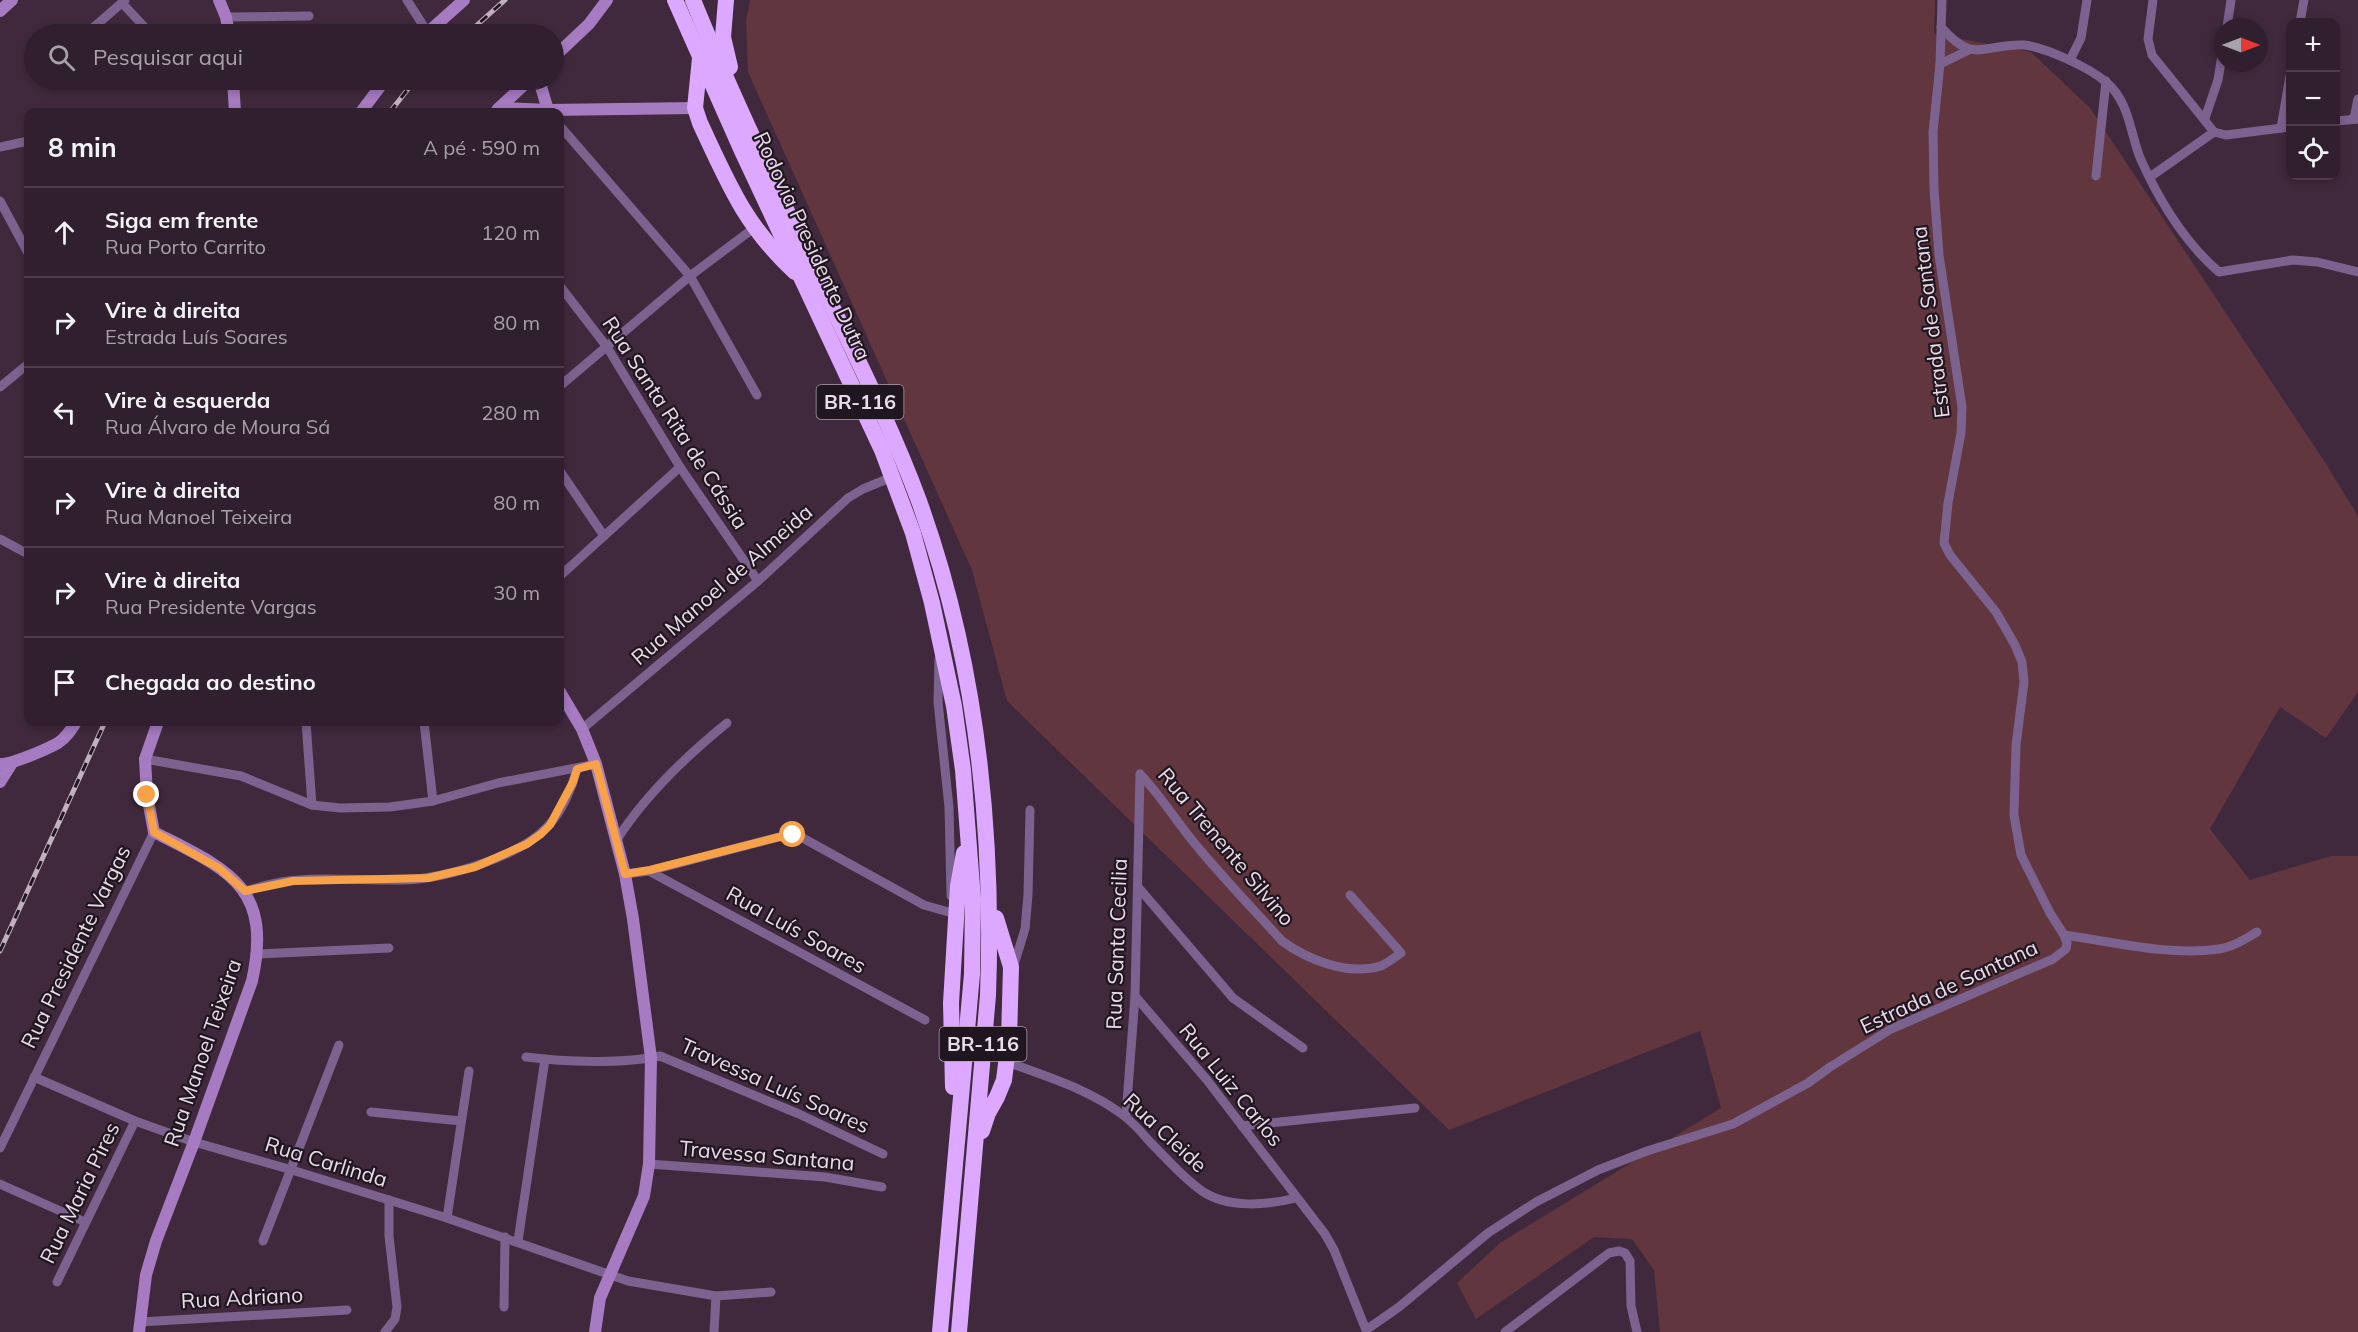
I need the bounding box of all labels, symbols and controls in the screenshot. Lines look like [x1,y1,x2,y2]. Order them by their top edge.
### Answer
north arrow [2214,18,2268,72]
map controls [2286,18,2340,180]
button: + [2286,18,2340,72]
search box [24,24,564,90]
icon: search [45,41,78,74]
text: Pesquisar aqui [93,43,243,71]
button: − [2286,72,2340,126]
button: locate [2286,126,2340,180]
street label: Rodovia Presidente Dutra [749,127,877,364]
text: 8 min [48,131,117,164]
text: A pé · 590 m [423,135,540,160]
text: Siga em frente [105,206,258,234]
icon: ahead [48,216,81,249]
text: 120 m [481,220,540,245]
street label: Estrada de Santana [1905,225,1955,419]
text: Rua Porto Carrito [105,234,266,259]
text: Vire à direita [105,296,240,324]
icon: right [48,306,81,339]
text: 80 m [493,310,540,335]
street label: Rua Santa Rita de Cássia [597,311,754,534]
text: Estrada Luís Soares [105,324,288,349]
road number: BR-116 [816,385,904,419]
text: Vire à esquerda [105,386,270,414]
icon: left [48,396,81,429]
text: 280 m [481,400,540,425]
text: Rua Álvaro de Moura Sá [105,414,330,439]
text: Vire à direita [105,476,240,504]
icon: right [48,486,81,519]
text: 80 m [493,490,540,515]
street label: Rua Manoel de Almeida [625,498,817,670]
text: Rua Manoel Teixeira [105,504,292,529]
text: Vire à direita [105,566,240,594]
icon: right [48,576,81,609]
text: 30 m [493,580,540,605]
text: Rua Presidente Vargas [105,594,317,619]
icon: arrive [48,666,81,699]
text: Chegada ao destino [105,668,316,696]
street label: Rua Trenente Silvino [1153,762,1301,931]
route end [133,781,159,807]
route start [779,821,805,847]
street label: Rua Presidente Vargas [15,841,135,1052]
street label: Rua Santa Cecilia [1100,858,1132,1030]
street label: Rua Luís Soares [722,880,871,978]
street label: Estrada de Santana [1856,934,2042,1039]
street label: Rua Manoel Teixeira [158,956,246,1150]
street label: Rua Luiz Carlos [1174,1017,1289,1151]
road number: BR-116 [940,1027,1026,1061]
street label: Travessa Luís Soares [677,1032,874,1138]
street label: Rua Cleide [1119,1087,1213,1177]
street label: Rua Maria Pires [34,1118,125,1267]
street label: Rua Carlinda [262,1130,391,1192]
street label: Travessa Santana [679,1134,856,1176]
street label: Rua Adriano [180,1281,304,1313]

